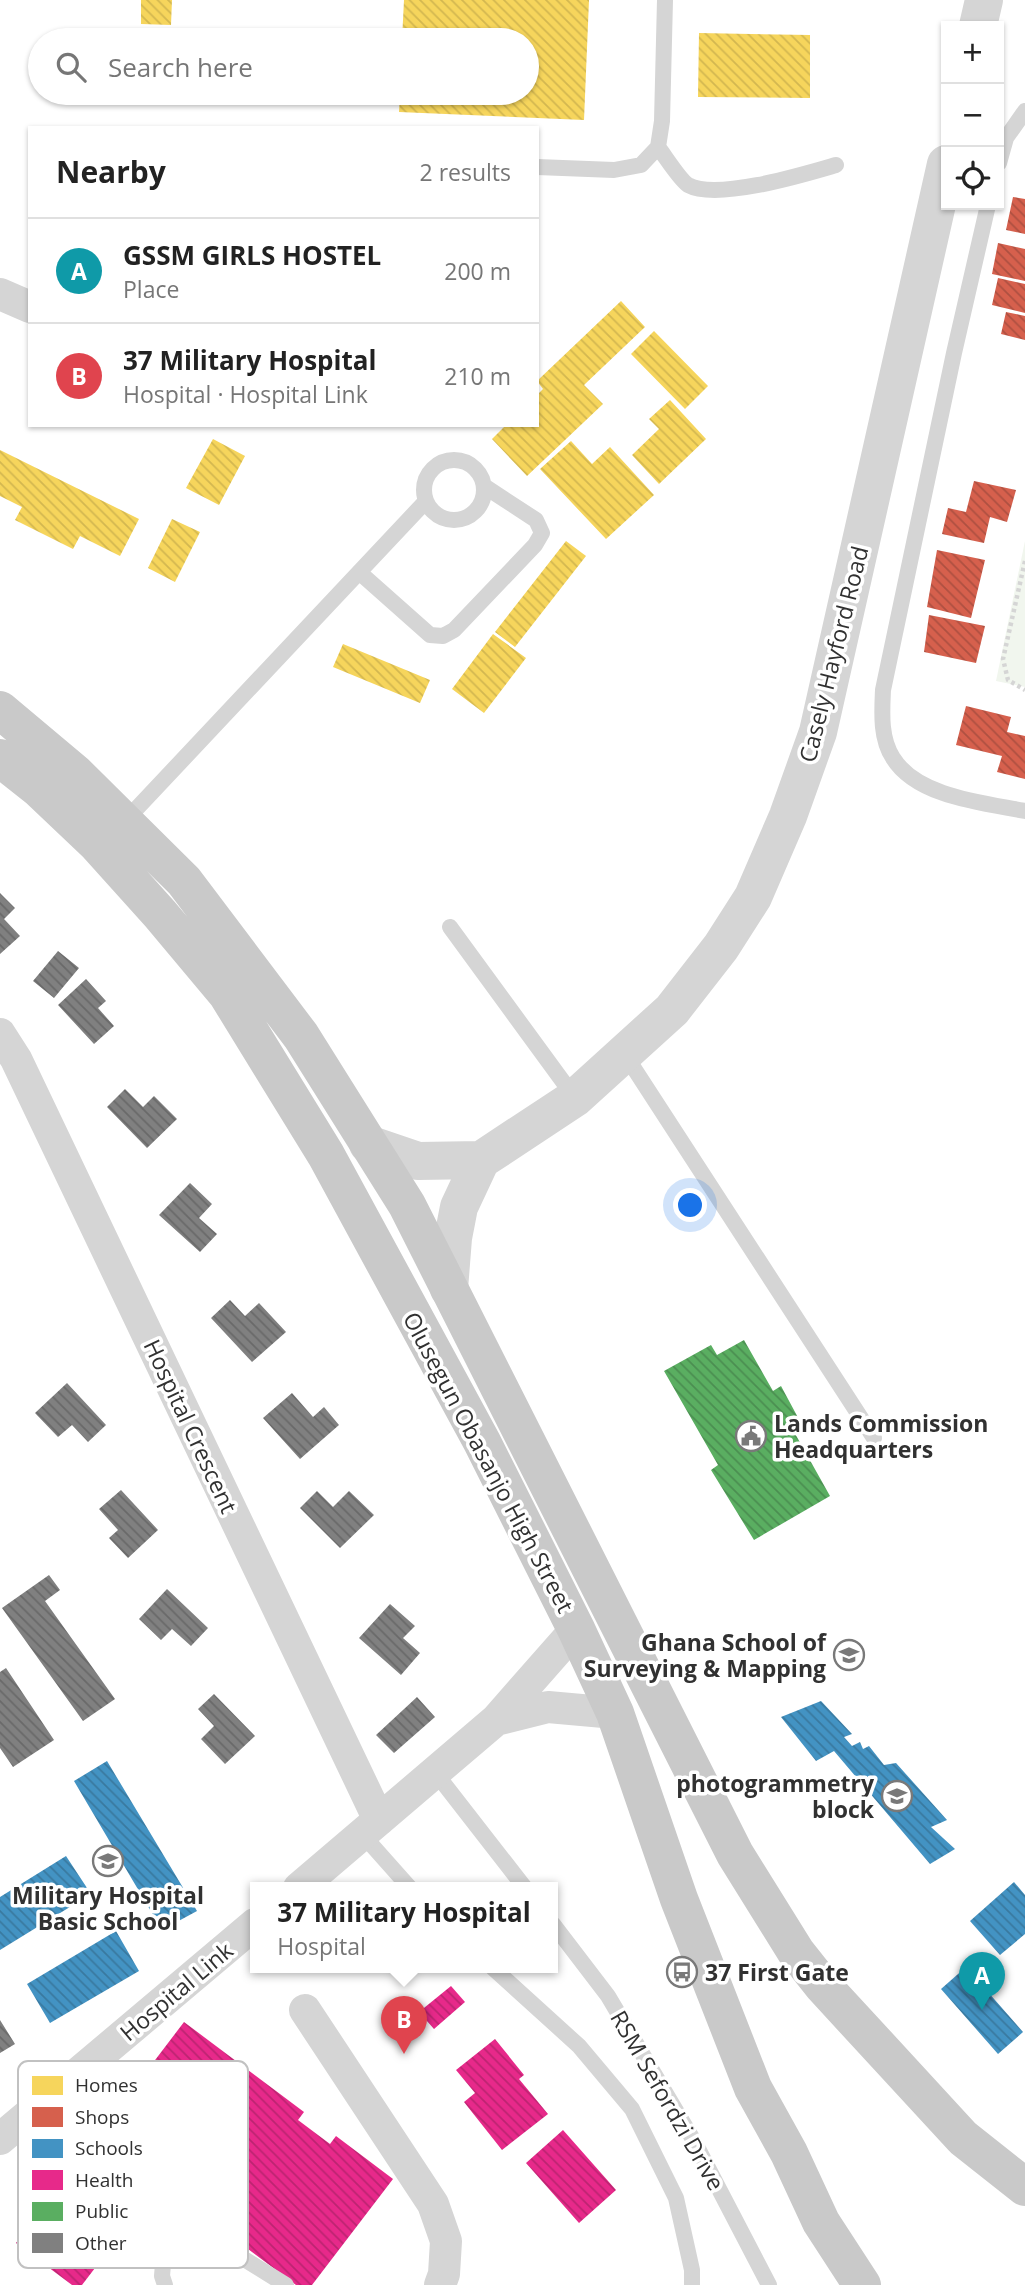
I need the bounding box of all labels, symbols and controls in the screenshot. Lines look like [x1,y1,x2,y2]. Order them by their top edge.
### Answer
map controls [941,21,1004,210]
button: + [941,21,1004,84]
search box [28,28,539,105]
icon: search [52,48,90,86]
text: Search here [108,49,253,85]
button: − [941,84,1004,147]
button: locate [941,147,1004,210]
text: Nearby [56,151,166,192]
text: 2 results [420,156,511,188]
text: GSSM GIRLS HOSTEL [123,237,381,273]
text: A [71,255,87,287]
text: 200 m [444,255,511,287]
text: Place [123,273,179,305]
text: 37 Military Hospital [123,342,376,378]
text: B [71,360,87,392]
text: 210 m [444,360,511,392]
text: Hospital · Hospital Link [123,378,368,410]
street label: Casely Hayford Road [791,543,875,765]
your location [673,1188,707,1222]
street label: Olusegun Obasanjo High Street [396,1306,582,1618]
street label: Hospital Crescent [137,1334,245,1518]
place label: Lands Commission Headquarters [774,1407,988,1465]
public building icon: Lands Commission Headquarters [734,1419,768,1453]
place label: Ghana School of Surveying & Mapping [584,1626,827,1684]
school or university icon: Ghana School of Surveying & Mapping [832,1638,866,1672]
place label: photogrammetry block [676,1767,875,1825]
school or university icon: photogrammetry block [880,1779,914,1813]
school or university icon: Military Hospital Basic School [91,1844,125,1878]
place label: Military Hospital Basic School [12,1879,204,1937]
popup [250,1882,558,1973]
text: 37 Military Hospital [277,1894,531,1930]
text: Hospital [277,1930,366,1962]
street label: Hospital Link [113,1934,239,2048]
pin: A [959,1952,1005,2010]
bus stop icon: 37 First Gate [665,1955,699,1989]
place label: 37 First Gate [705,1956,849,1988]
pin: B [381,1996,427,2054]
street label: RSM Sefordzi Drive [603,2004,733,2196]
legend [18,2061,248,2268]
text: Homes [75,2072,138,2098]
text: Shops [75,2104,129,2130]
text: Schools [75,2135,143,2161]
text: Health [75,2167,133,2193]
text: Public [75,2198,128,2224]
text: Other [75,2230,127,2256]

